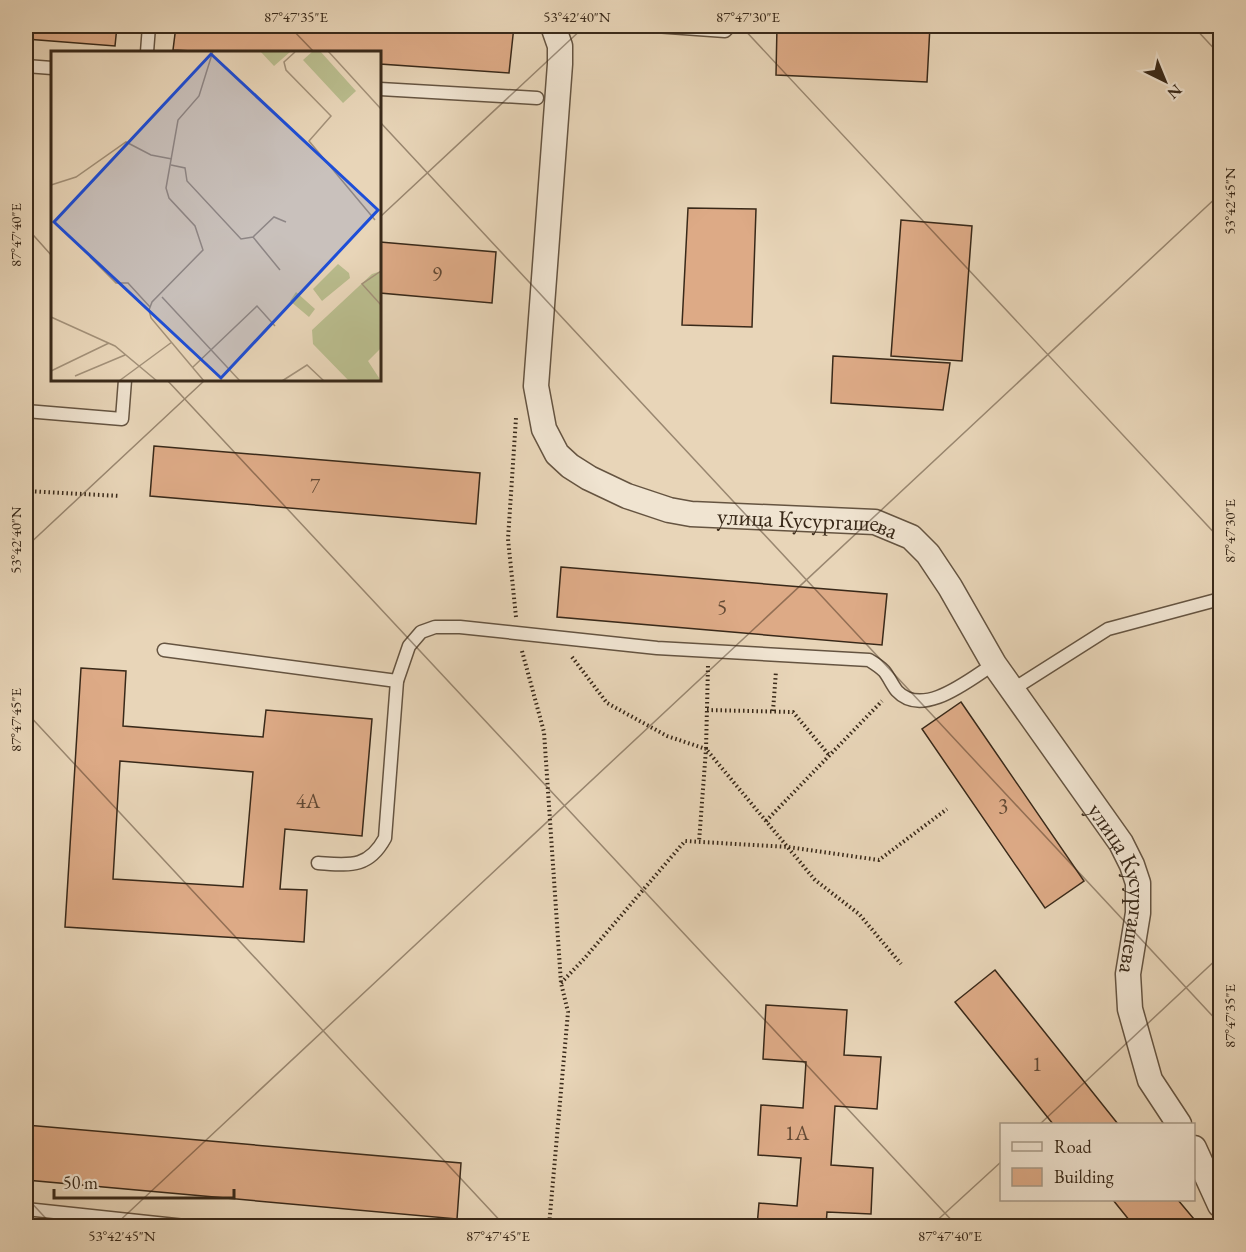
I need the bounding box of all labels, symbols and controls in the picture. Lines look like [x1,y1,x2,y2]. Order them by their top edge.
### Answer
text: 87°47'35"E [264,7,329,26]
text: 53°42'40"N [543,7,611,26]
text: 87°47'30"E [716,7,781,26]
inset map [51,51,381,381]
north arrow [1135,51,1195,111]
text: N [1163,80,1187,104]
text: 53°42'45"N [1220,167,1239,235]
text: 87°47'40"E [6,202,25,267]
house number: 9 [432,260,442,287]
house number: 7 [310,472,321,499]
text: 87°47'30"E [1220,498,1239,563]
street label: улица Кусургашева [717,500,903,546]
text: 53°42'40"N [6,506,25,574]
house number: 5 [717,593,727,620]
text: 87°47'45"E [6,687,25,752]
house number: 4А [296,787,321,814]
house number: 3 [998,792,1008,819]
street label: улица Кусургашева [1081,796,1154,977]
text: 87°47'35"E [1220,983,1239,1048]
house number: 1 [1032,1050,1042,1077]
house number: 1А [785,1119,810,1146]
legend [1000,1123,1195,1201]
text: Road [1054,1135,1093,1158]
scale bar [54,1162,234,1200]
text: Building [1054,1165,1114,1188]
text: 50 m [63,1171,98,1194]
text: 53°42'45"N [88,1226,156,1245]
text: 87°47'45"E [466,1226,531,1245]
text: 87°47'40"E [918,1226,983,1245]

